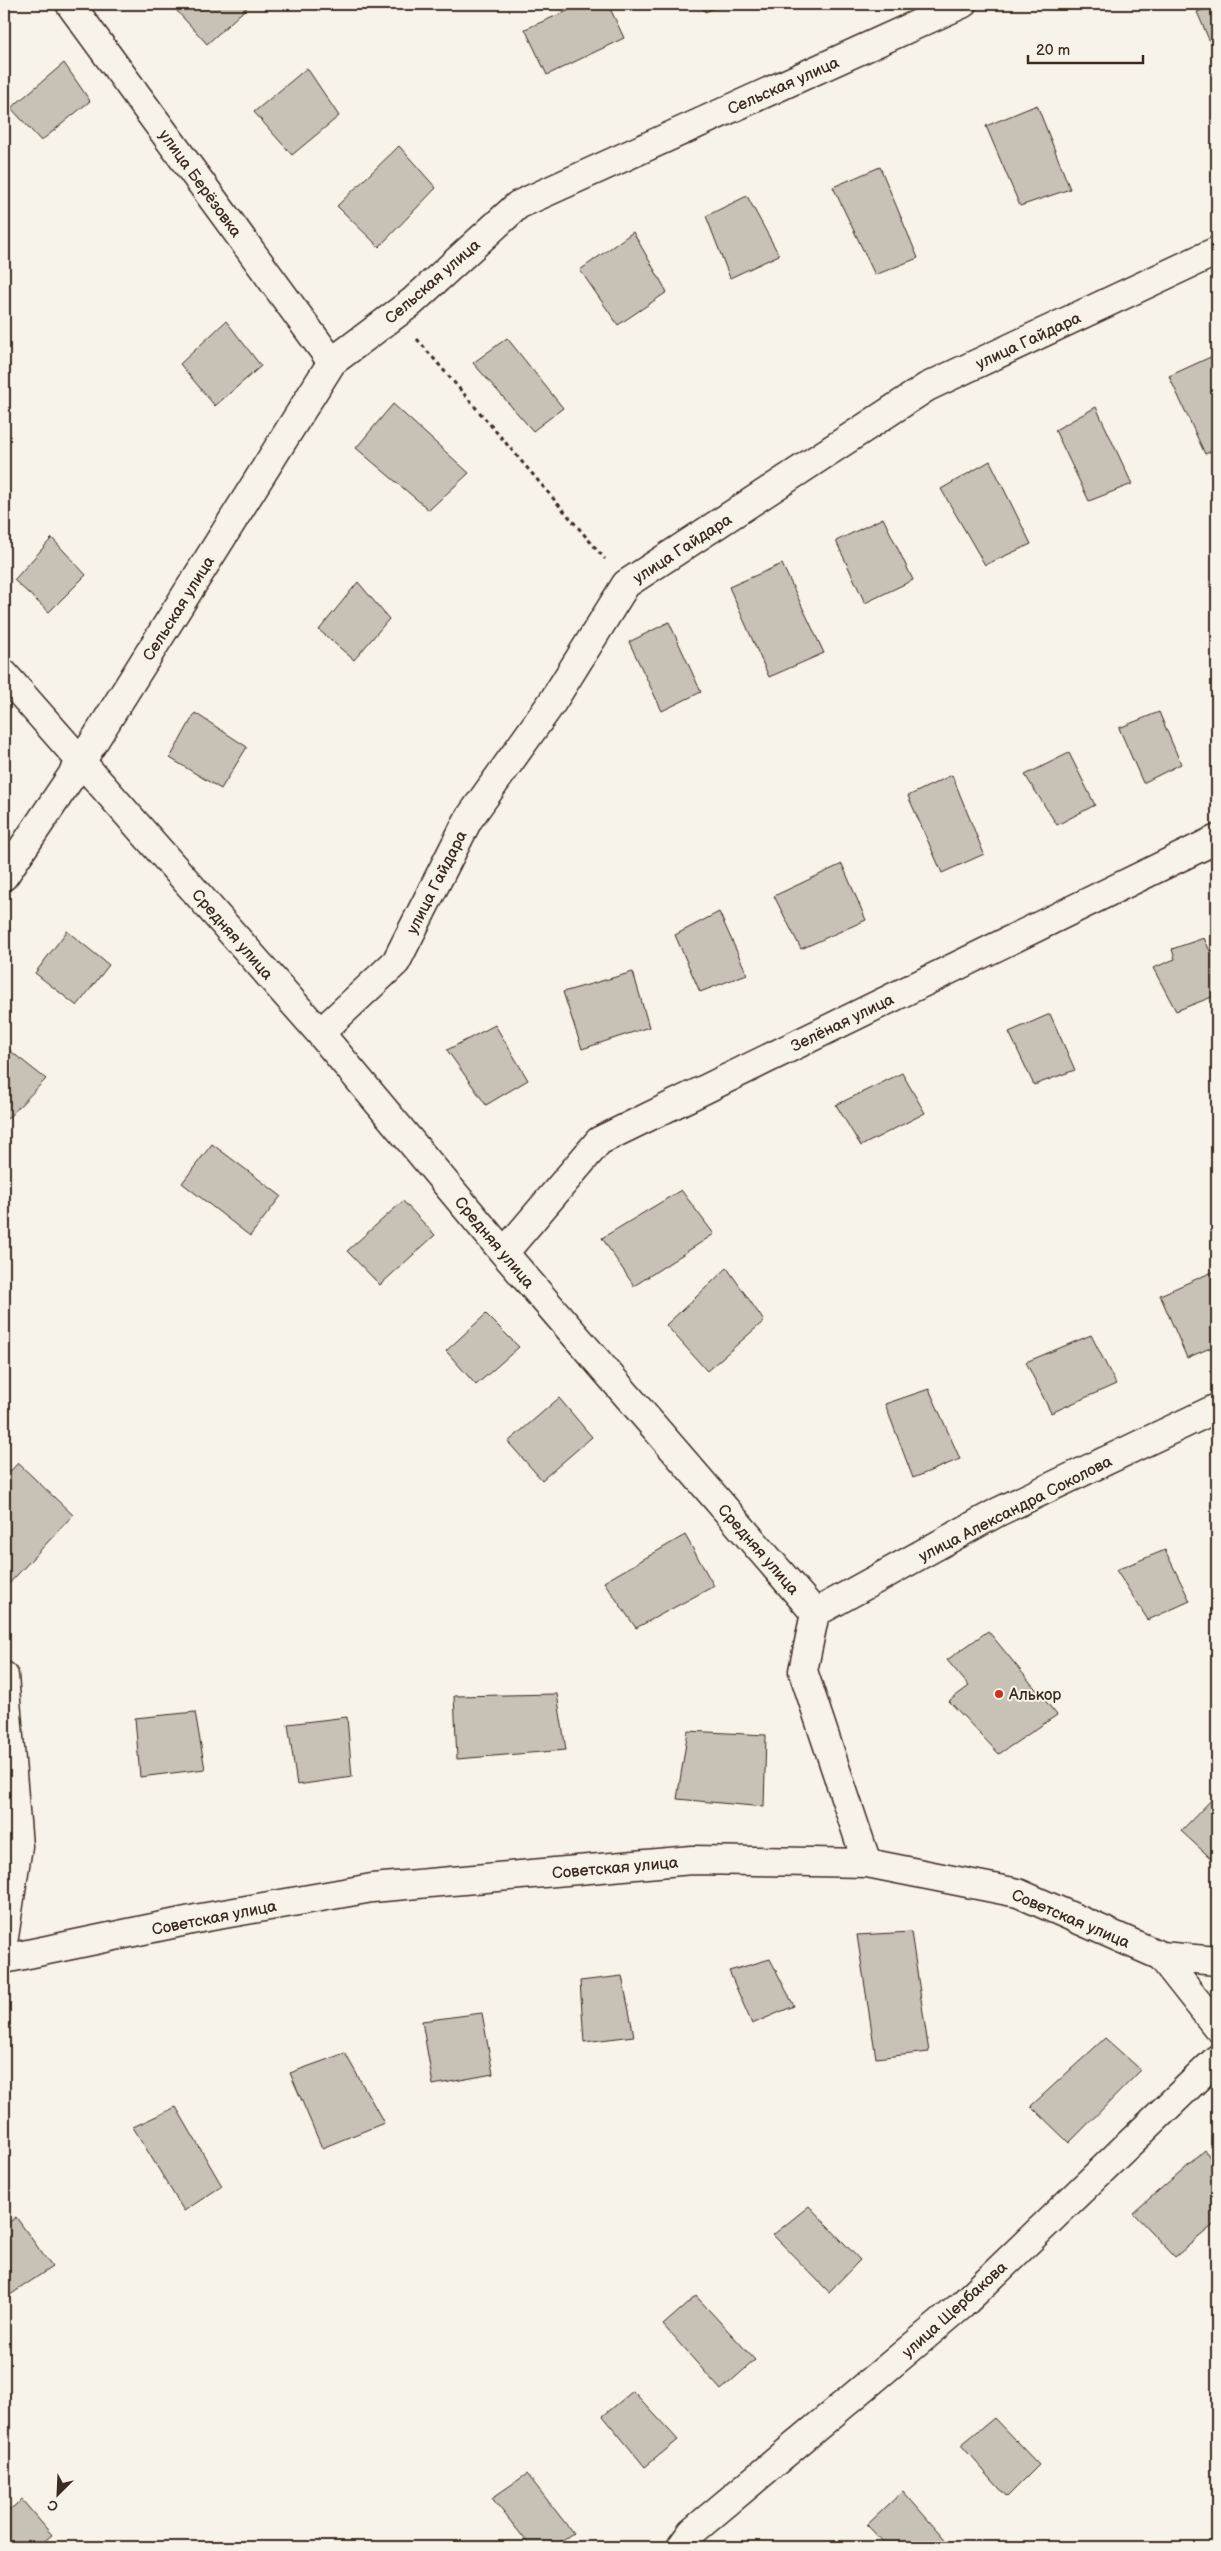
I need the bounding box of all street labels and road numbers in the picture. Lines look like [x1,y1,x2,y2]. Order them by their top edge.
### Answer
street label: Сельская улица [725,53,843,119]
street label: улица Берёзовка [154,126,246,242]
street label: Сельская улица [382,235,485,329]
street label: улица Гайдара [973,308,1085,374]
street label: улица Гайдара [630,510,736,588]
street label: Сельская улица [139,553,219,665]
street label: улица Гайдара [403,827,472,938]
street label: Средняя улица [187,886,277,985]
street label: Зелёная улица [788,990,898,1056]
street label: Средняя улица [450,1193,538,1293]
street label: улица Александра Соколова [916,1452,1116,1566]
street label: Средняя улица [713,1501,803,1600]
street label: Советская улица [551,1853,680,1883]
street label: Советская улица [1008,1886,1133,1953]
street label: Советская улица [150,1897,279,1940]
street label: улица Щербакова [899,2258,1012,2362]

